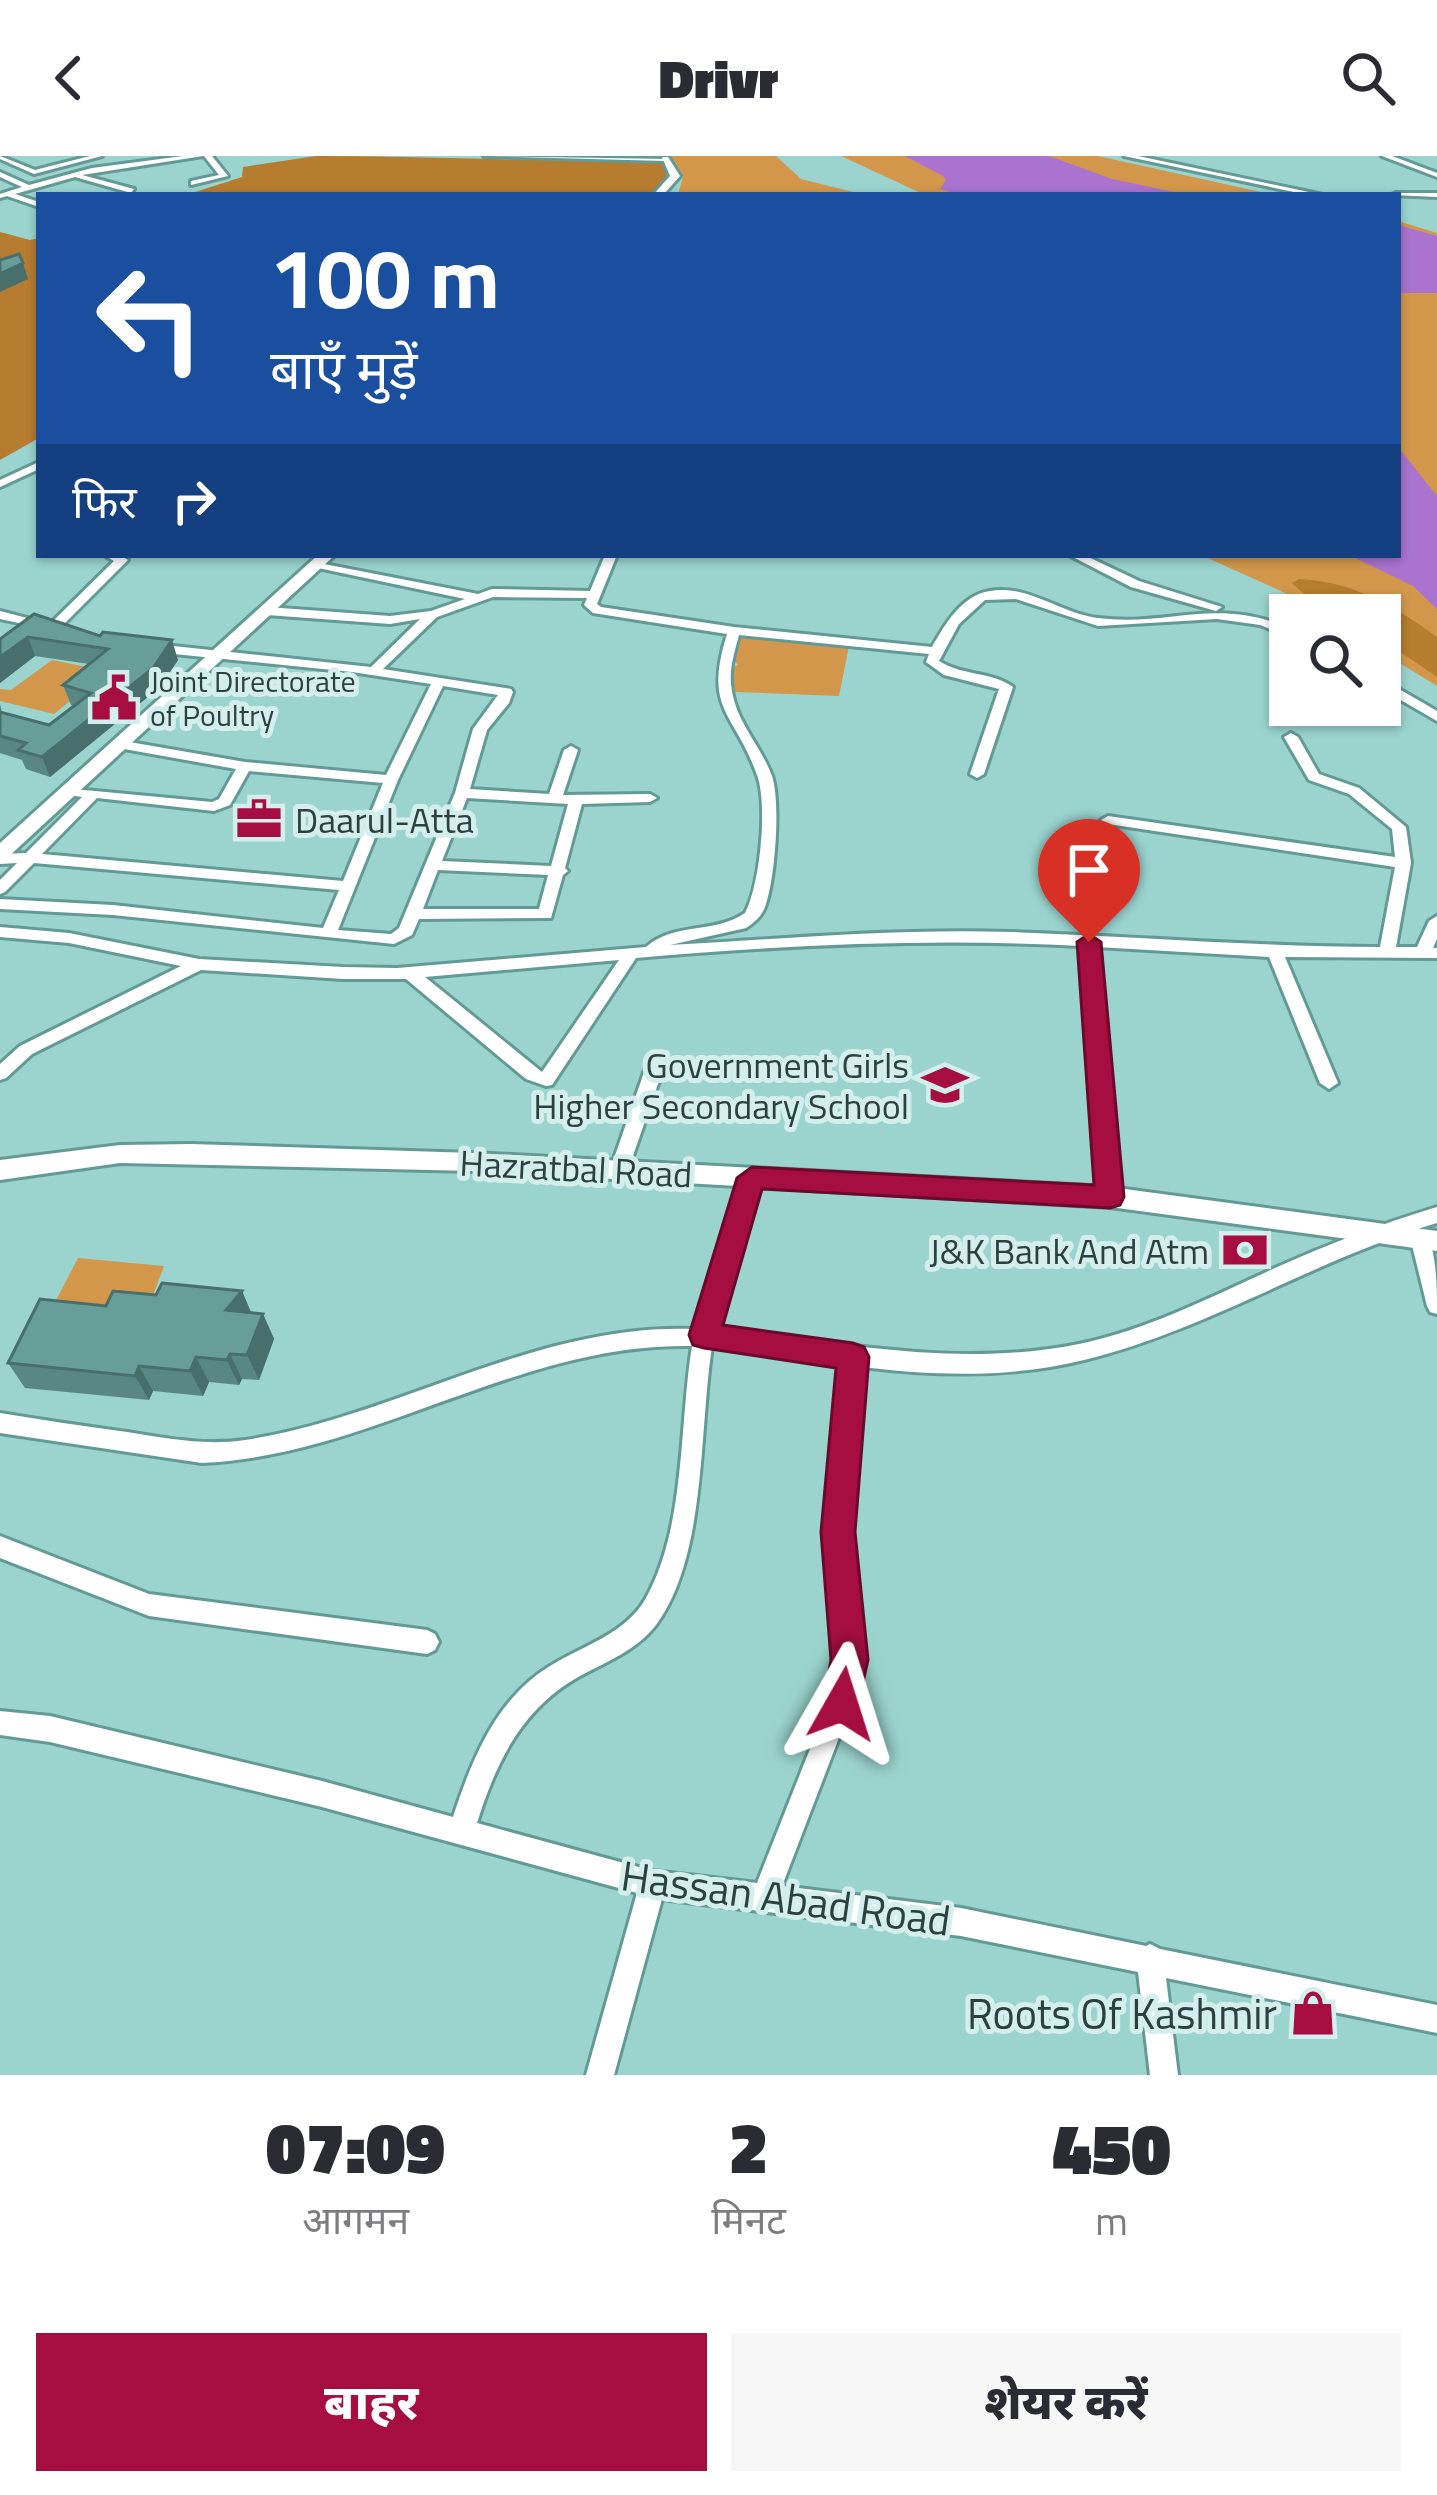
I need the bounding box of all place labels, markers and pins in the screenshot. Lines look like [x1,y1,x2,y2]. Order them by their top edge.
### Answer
place label: Joint Directorate of Poultry [150,658,356,738]
public building icon: Joint Directorate of Poultry [89,673,139,723]
place label: Daarul-Atta [295,792,474,847]
office icon: Daarul-Atta [234,794,284,844]
pin [1038,819,1140,942]
place label: Government Girls Higher Secondary School [533,1037,909,1133]
school or university icon: Government Girls Higher Secondary School [920,1060,970,1110]
place label: J&K Bank And Atm [929,1223,1209,1278]
bank icon: J&K Bank And Atm [1220,1225,1270,1275]
place label: Roots Of Kashmir [967,1981,1277,2045]
shop icon: Roots Of Kashmir [1288,1988,1338,2038]

